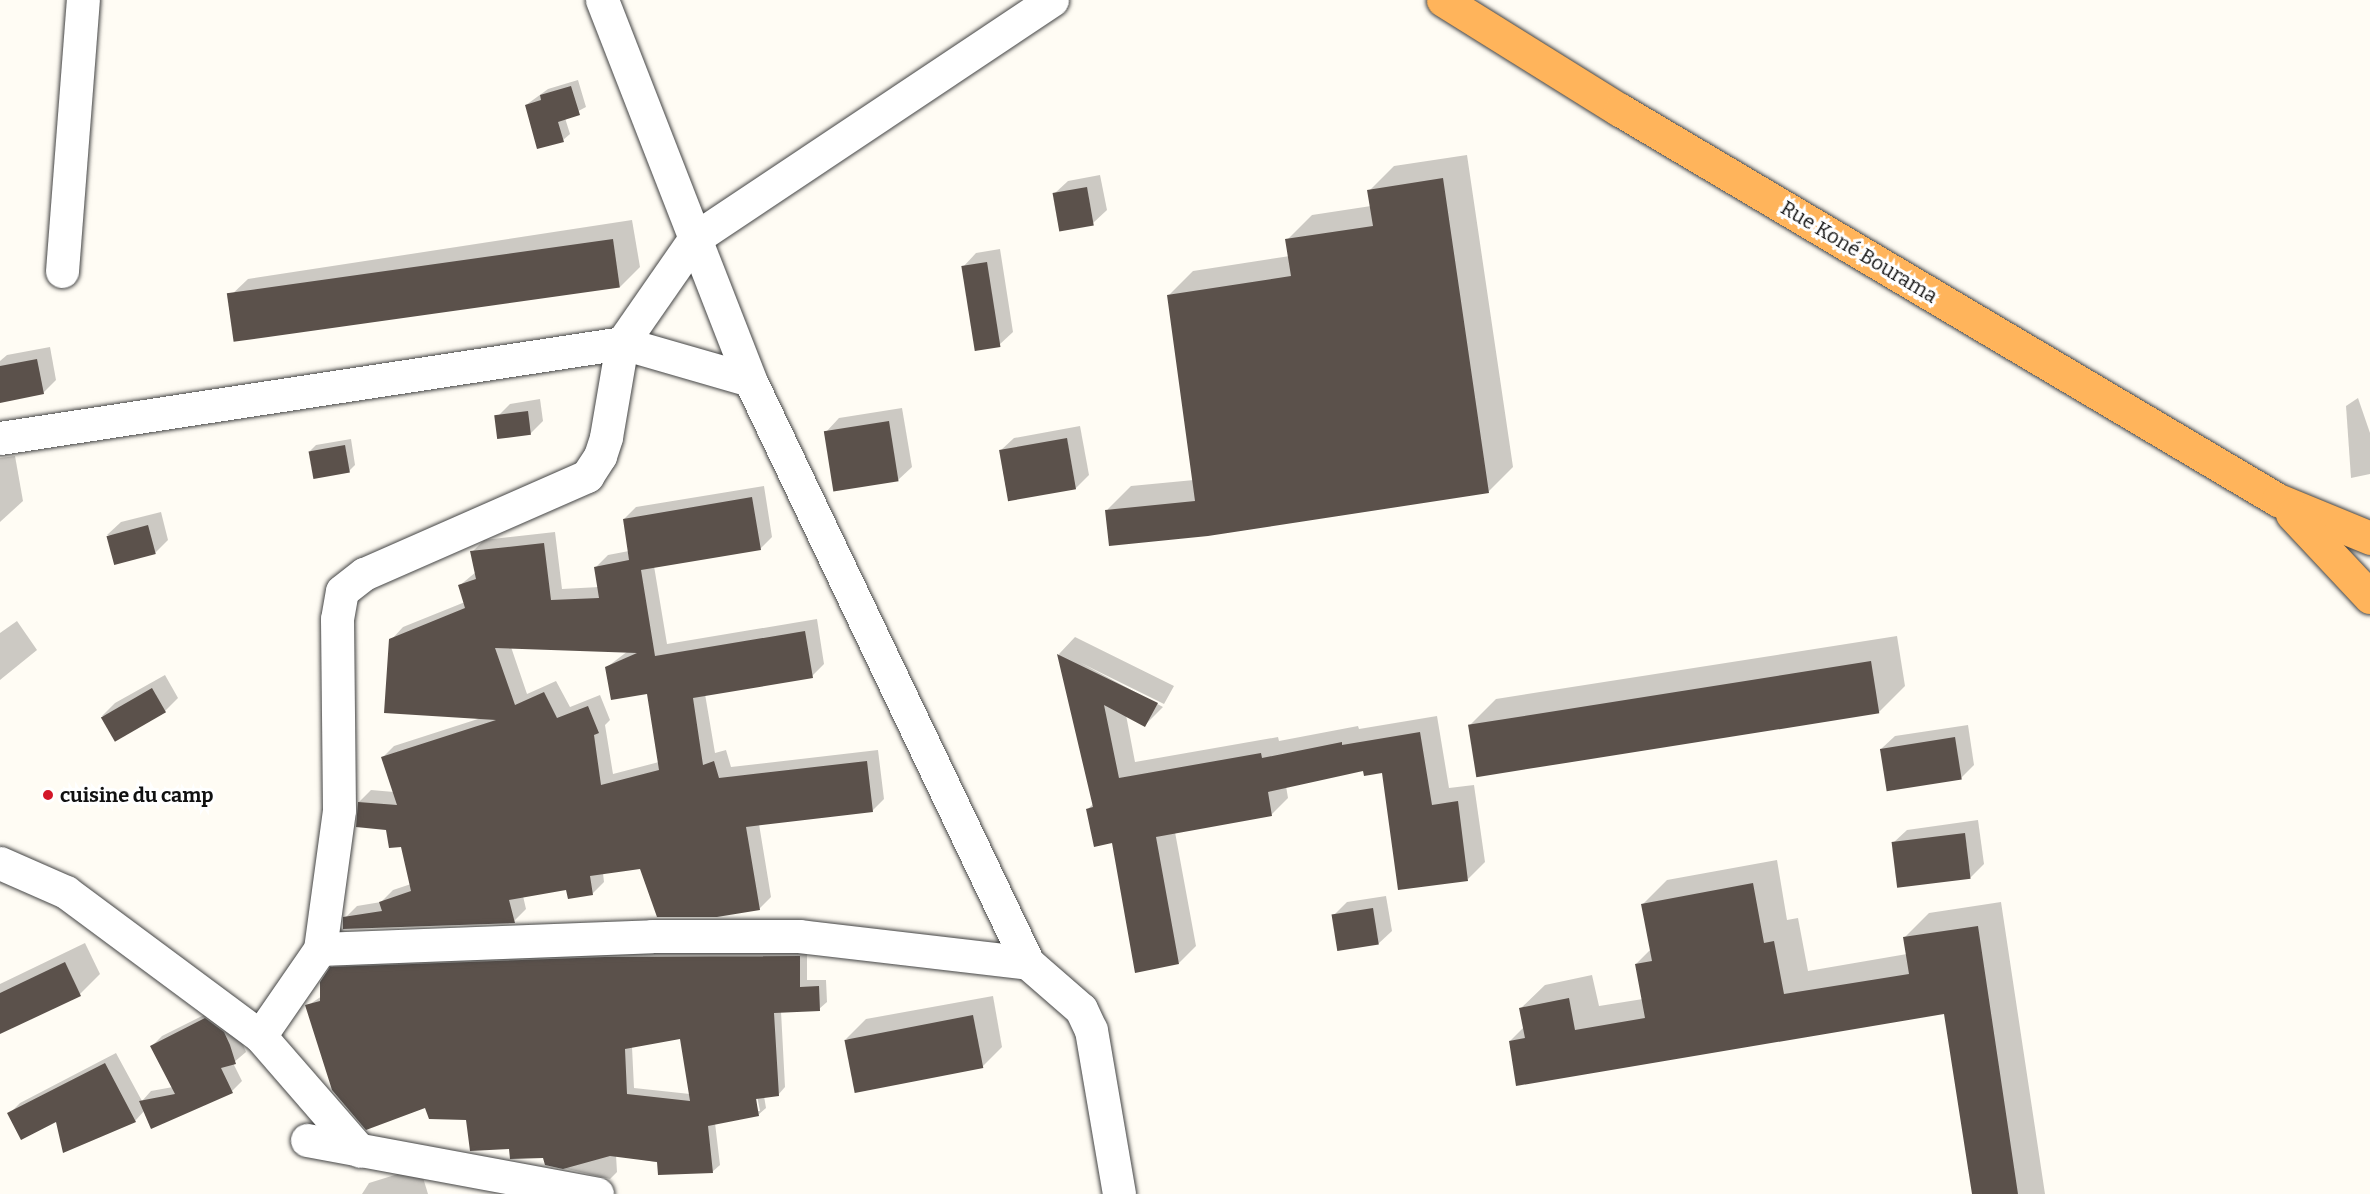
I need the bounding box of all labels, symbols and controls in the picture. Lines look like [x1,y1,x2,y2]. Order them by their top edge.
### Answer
street label: Rue Koné Bourama [1776,196,1942,308]
place label: cuisine du camp [60,783,213,807]
marker: cuisine du camp [41,788,55,802]

